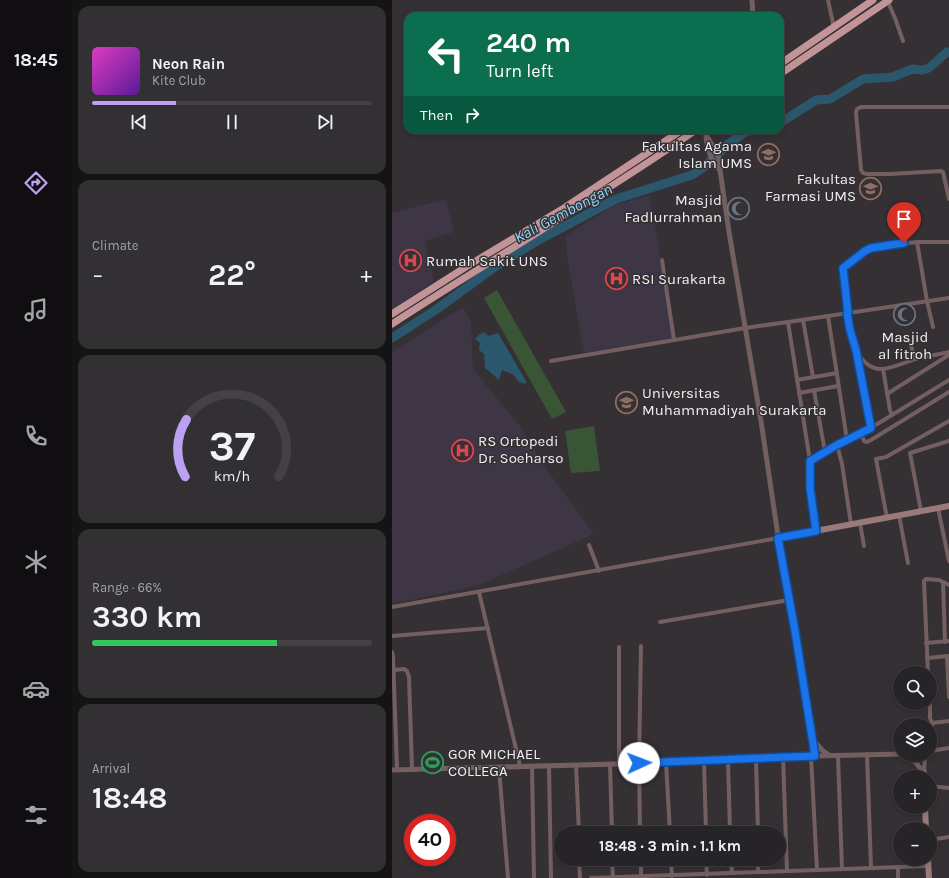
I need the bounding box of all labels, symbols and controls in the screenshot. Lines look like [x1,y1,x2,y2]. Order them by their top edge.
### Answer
text: 240 m [486,26,571,59]
icon: left [420,28,472,80]
text: 18:45 [14,49,58,71]
text: Neon Rain [152,55,225,73]
text: Turn left [486,60,554,82]
text: Kite Club [152,73,206,88]
icon: right [461,104,483,126]
text: Then [420,106,453,124]
icon: previous [128,111,150,133]
icon: pause [221,111,243,133]
icon: next [314,111,336,133]
place label: Fakultas Agama Islam UMS [642,137,752,172]
school or university icon: Fakultas Agama Islam UMS [755,142,781,168]
icon: directions [22,169,50,197]
place label: Fakultas Farmasi UMS [765,170,856,205]
school or university icon: Fakultas Farmasi UMS [858,175,884,201]
water label: Kali Gembongan [511,179,615,247]
place label: Masjid Fadlurrahman [625,191,722,226]
mosque icon: Masjid Fadlurrahman [725,196,751,222]
pin [887,202,921,243]
icon: arrive [893,208,915,230]
text: Climate [92,238,138,253]
hospital icon: Rumah Sakit UNS [398,248,424,274]
place label: Rumah Sakit UNS [426,252,548,270]
text: 22° [208,257,256,293]
text: − [92,262,104,288]
text: + [360,262,372,288]
hospital icon: RSI Surakarta [604,266,630,292]
place label: RSI Surakarta [632,270,726,288]
icon: music [22,296,50,324]
mosque icon: Masjid al fitroh [892,301,918,327]
place label: Masjid al fitroh [878,328,932,363]
place label: Universitas Muhammadiyah Surakarta [642,384,827,419]
school or university icon: Universitas Muhammadiyah Surakarta [613,389,639,415]
icon: phone [22,422,50,450]
text: 37 [209,422,255,470]
place label: RS Ortopedi Dr. Soeharso [478,432,563,467]
hospital icon: RS Ortopedi Dr. Soeharso [450,437,476,463]
text: km/h [214,468,250,485]
icon: climate [22,548,50,576]
text: Range · 66% [92,580,162,595]
text: 330 km [92,599,202,635]
map controls [893,666,937,866]
button: search [893,666,937,710]
icon: car [22,675,50,703]
button: layers [893,718,937,762]
position arrow [618,742,660,784]
place label: GOR MICHAEL COLLEGA [448,745,540,780]
sports icon: GOR MICHAEL COLLEGA [420,750,446,776]
text: Arrival [92,761,130,776]
button: + [893,770,937,814]
text: 18:48 [92,780,167,816]
icon: filters [22,801,50,829]
speed limit sign: 40 [404,814,456,866]
button: − [893,822,937,866]
text: 18:48 · 3 min · 1.1 km [599,837,741,855]

